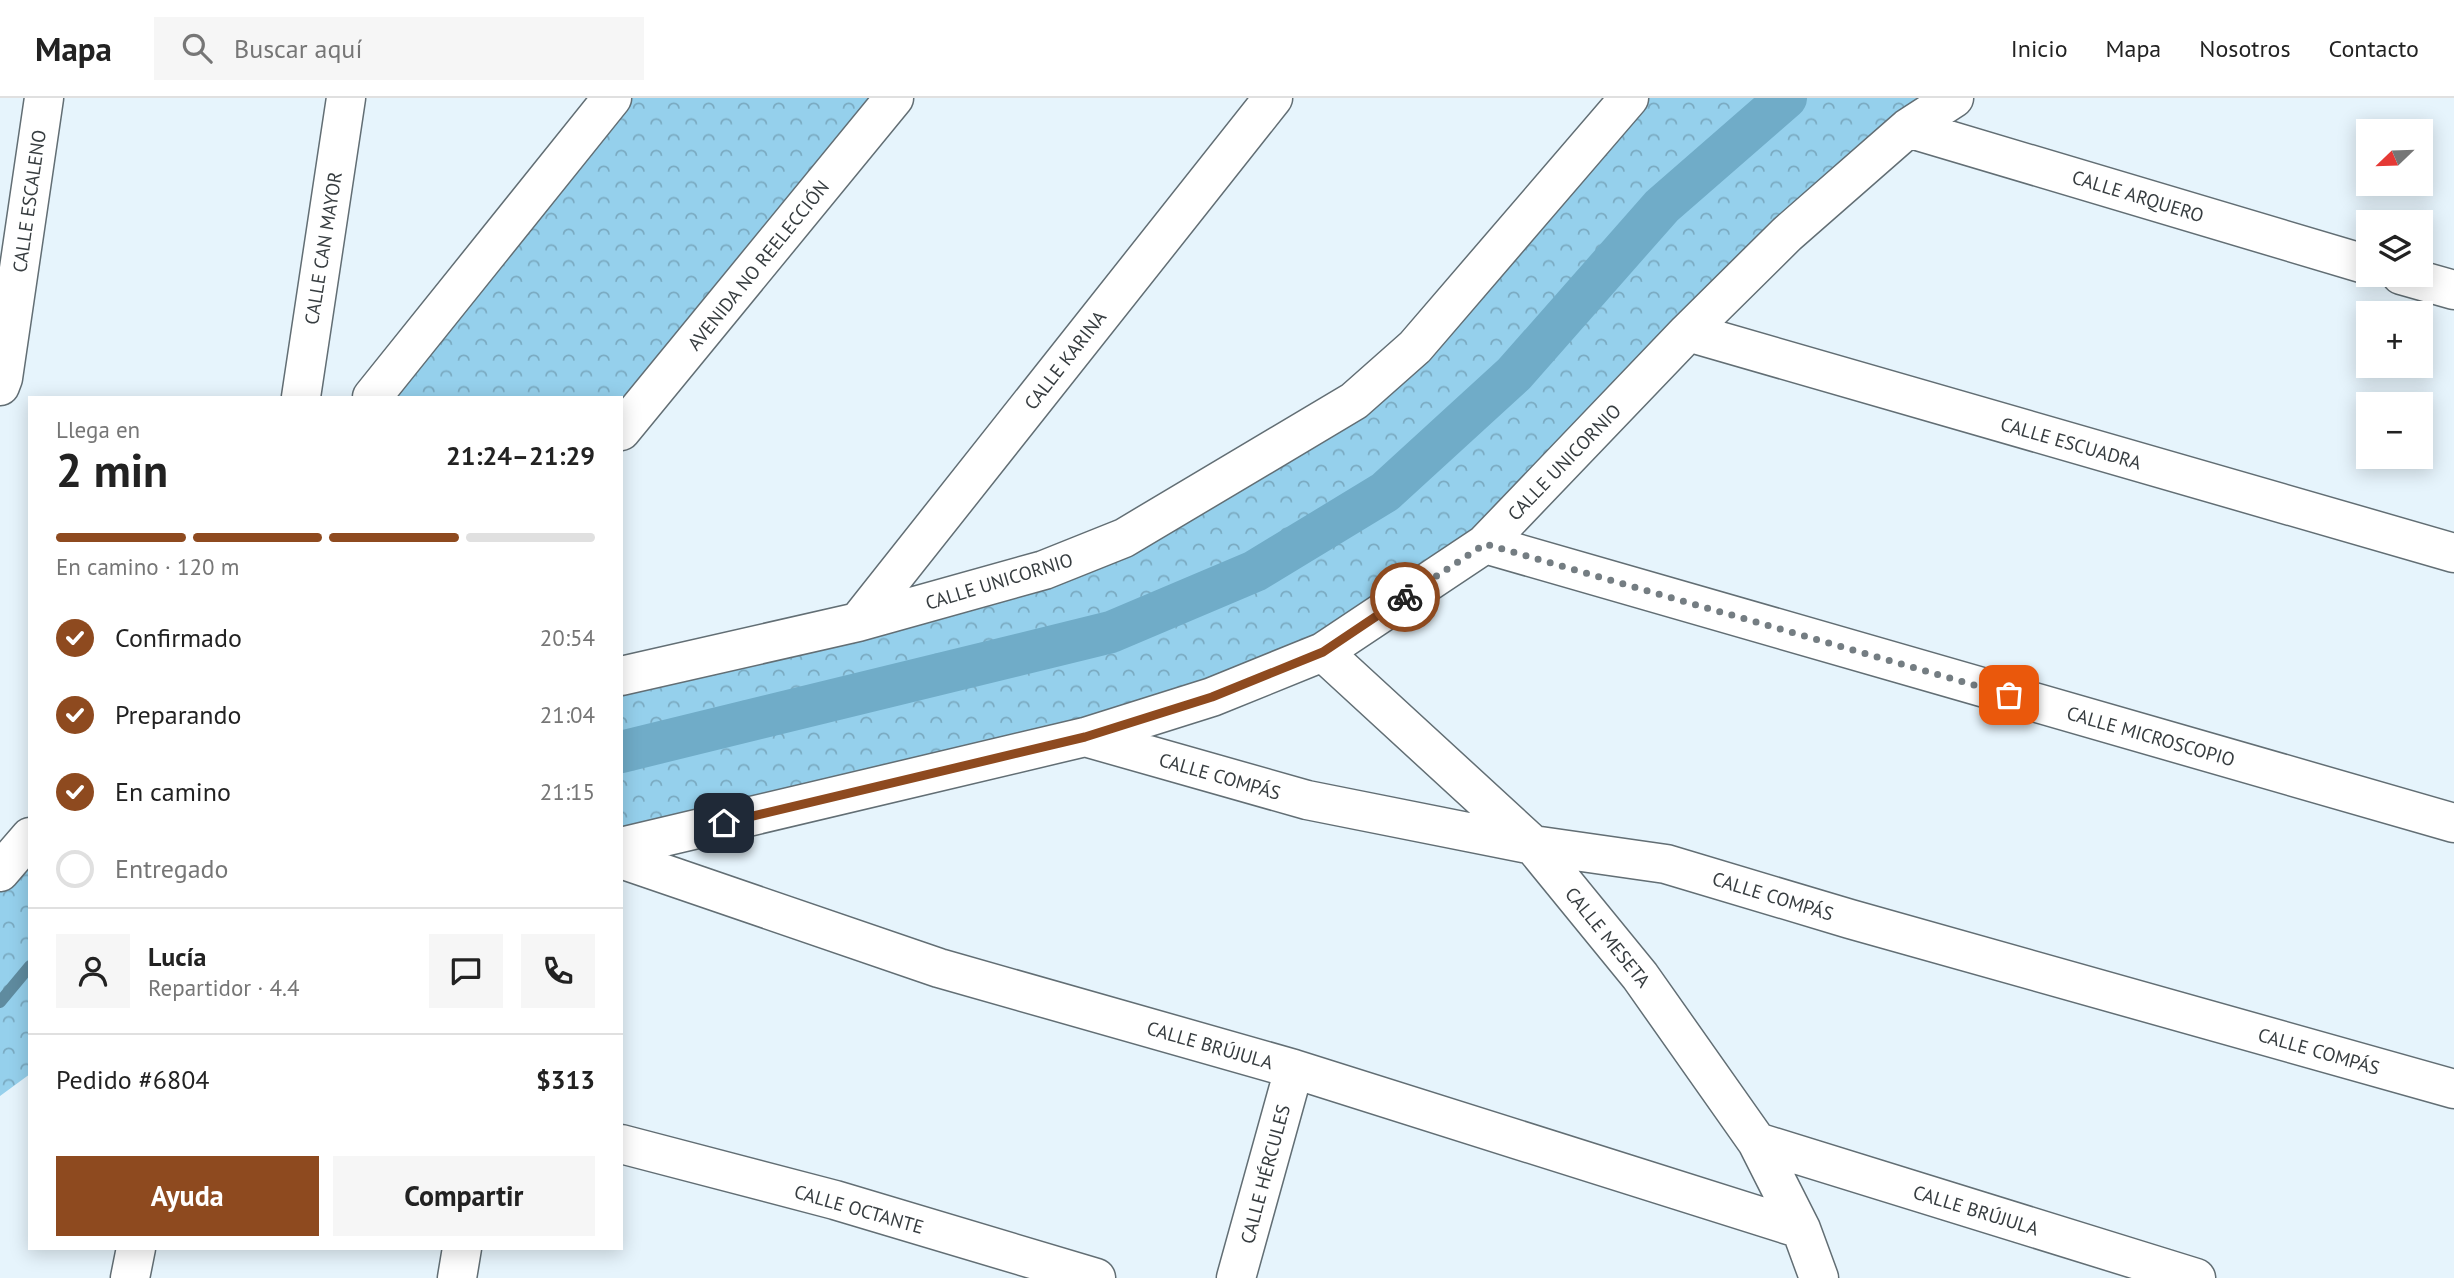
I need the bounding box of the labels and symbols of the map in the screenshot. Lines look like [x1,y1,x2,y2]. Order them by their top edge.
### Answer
north arrow [2356,119,2432,196]
street label: CALLE ESCALENO [7,128,51,274]
street label: CALLE ARQUERO [2069,165,2207,227]
street label: CALLE CAN MAYOR [299,170,347,326]
street label: AVENIDA NO REELECCIÓN [682,175,834,355]
street label: CALLE KARINA [1019,306,1111,414]
street label: CALLE UNICORNIO [1502,399,1626,525]
street label: CALLE ESCUADRA [1998,411,2144,475]
street label: CALLE UNICORNIO [922,547,1076,615]
courier [1370,562,1440,632]
pin [1979,665,2039,725]
street label: CALLE MICROSCOPIO [2064,701,2238,771]
street label: CALLE COMPÁS [1156,747,1284,805]
pin [694,793,754,853]
street label: CALLE COMPÁS [1710,866,1836,926]
street label: CALLE MESETA [1560,882,1656,992]
street label: CALLE BRÚJULA [1144,1016,1276,1074]
street label: CALLE COMPÁS [2255,1022,2383,1080]
street label: CALLE HÉRCULES [1235,1102,1295,1246]
street label: CALLE OCTANTE [791,1179,927,1239]
street label: CALLE BRÚJULA [1910,1180,2042,1240]

